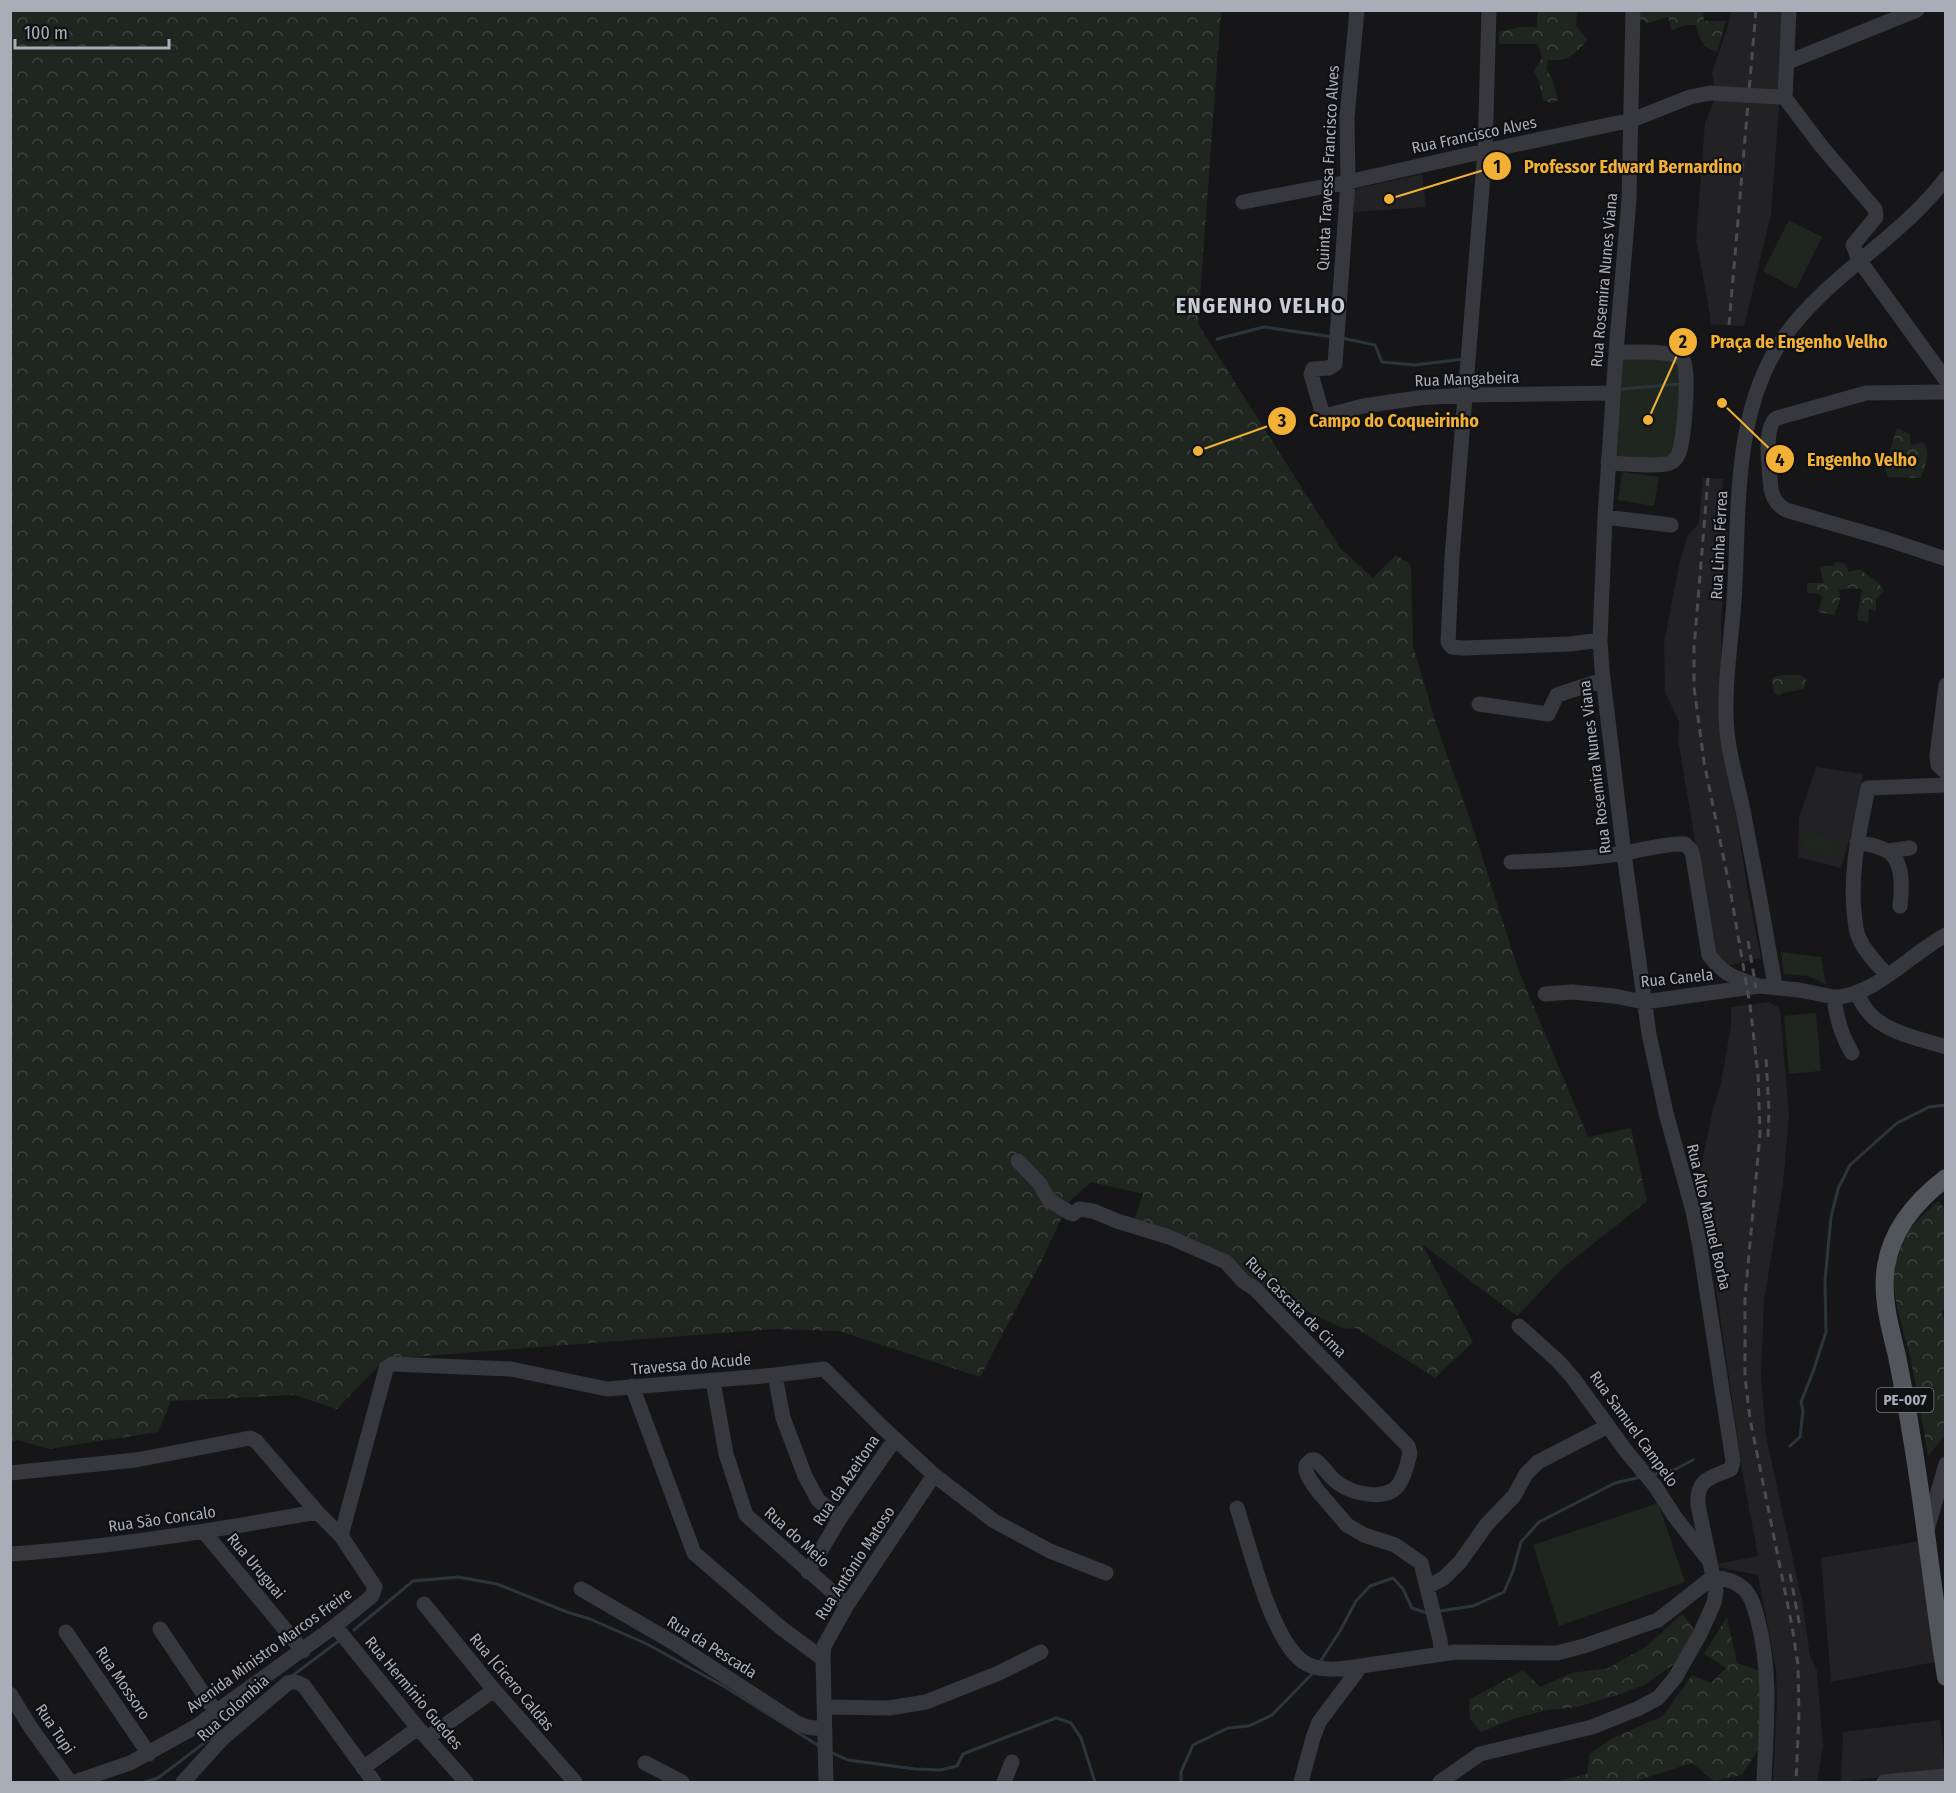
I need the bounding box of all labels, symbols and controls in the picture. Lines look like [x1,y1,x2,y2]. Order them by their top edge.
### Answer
scale bar [15,12,170,50]
text: 100 m [24,22,68,44]
street label: Quinta Travessa Francisco Alves [1313,65,1343,271]
street label: Rua Francisco Alves [1410,112,1538,158]
callout: Professor Edward Bernardino [1482,148,1754,184]
text: 1 [1493,156,1501,178]
text: Professor Edward Bernardino [1524,156,1742,178]
street label: Rua Rosemira Nunes Viana [1587,192,1621,368]
district label: ENGENHO VELHO [1176,292,1346,319]
callout: Praça de Engenho Velho [1668,324,1899,360]
text: 2 [1678,331,1687,353]
text: Praça de Engenho Velho [1710,331,1888,353]
street label: Rua Mangabeira [1414,368,1520,390]
callout: Campo do Coqueirinho [1267,403,1491,439]
text: 3 [1277,410,1287,432]
text: Campo do Coqueirinho [1309,410,1479,432]
callout: Engenho Velho [1765,441,1929,477]
text: 4 [1775,449,1785,471]
text: Engenho Velho [1807,449,1917,471]
street label: Rua Linha Férrea [1707,490,1731,600]
street label: Rua Rosemira Nunes Viana [1575,679,1615,855]
street label: Rua Canela [1640,965,1714,991]
street label: Rua Alto Manuel Borba [1683,1142,1735,1292]
street label: Rua Cascata de Cima [1242,1253,1351,1362]
street label: Travessa do Acude [630,1349,752,1379]
street label: Rua Samuel Campelo [1586,1368,1682,1490]
road number: PE-007 [1876,1388,1934,1412]
street label: Rua da Azeitona [809,1431,883,1529]
street label: Rua São Concalo [107,1502,217,1536]
street label: Rua do Meio [760,1503,834,1571]
street label: Rua Antônio Matoso [811,1503,899,1623]
street label: Rua Uruguai [223,1529,289,1603]
street label: Avenida Ministro Marcos Freire [183,1584,355,1716]
street label: Rua da Pescada [664,1612,761,1682]
street label: Rua |Cicero Caldas [466,1629,558,1735]
street label: Rua Hermínio Guedes [361,1633,467,1753]
street label: Rua Mossoro [92,1643,154,1723]
street label: Rua Colombia [193,1671,273,1745]
street label: Rua Tupi [31,1700,79,1758]

